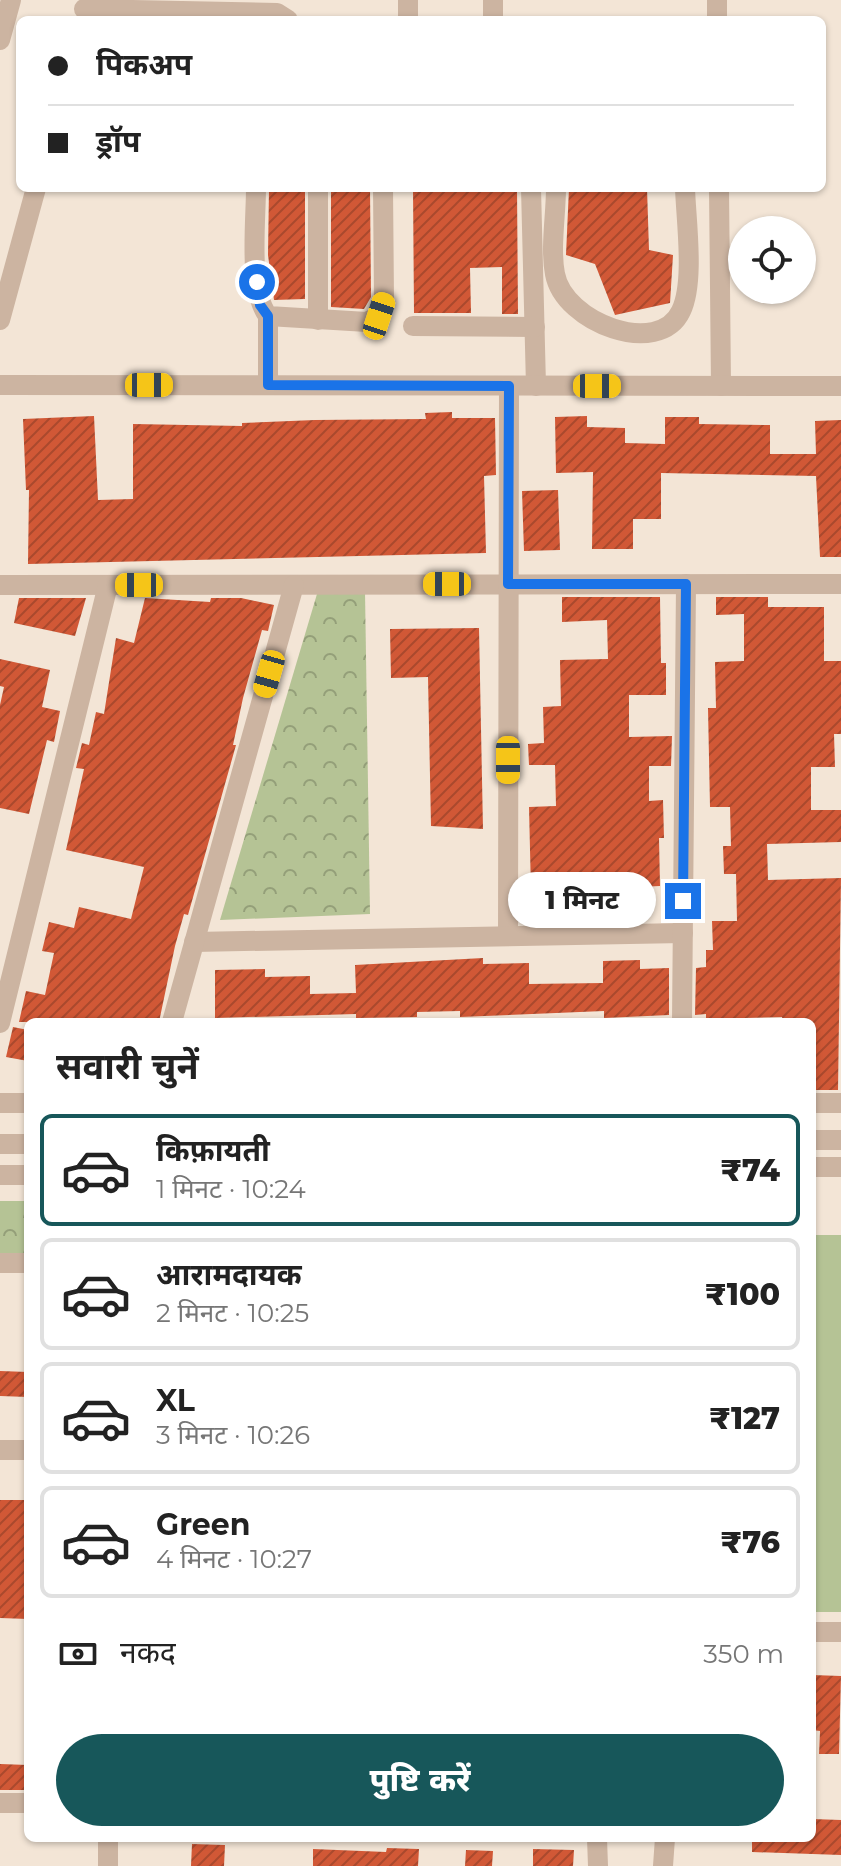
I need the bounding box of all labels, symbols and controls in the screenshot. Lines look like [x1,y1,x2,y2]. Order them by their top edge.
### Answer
text: पिकअप [96,46,192,83]
text: ड्रॉप [96,123,140,160]
map controls [728,216,816,304]
button: locate [728,216,816,304]
route start [239,264,275,300]
car [360,289,398,343]
car [125,373,173,397]
car [573,374,621,398]
car [423,572,471,596]
car [115,573,163,597]
car [251,648,287,700]
car [496,736,520,784]
callout: 1 मिनट [507,873,655,929]
route end [665,883,701,919]
text: 1 मिनट [545,884,619,916]
text: सवारी चुनें [56,1044,199,1088]
text: किफ़ायती [156,1132,270,1169]
icon: car [60,1134,132,1206]
text: ₹74 [720,1152,780,1189]
text: 1 मिनट · 10:24 [156,1173,306,1205]
text: आरामदायक [156,1256,302,1293]
icon: car [60,1258,132,1330]
text: ₹100 [705,1276,780,1313]
text: 2 मिनट · 10:25 [156,1297,309,1329]
icon: car [60,1382,132,1454]
text: XL [156,1382,195,1419]
text: ₹127 [709,1400,780,1437]
text: 3 मिनट · 10:26 [156,1419,310,1451]
icon: car [60,1506,132,1578]
text: Green [156,1506,250,1543]
text: ₹76 [720,1524,780,1561]
text: 4 मिनट · 10:27 [156,1543,312,1575]
icon: cash [56,1632,100,1676]
text: नकद [120,1634,176,1671]
text: 350 m [703,1638,784,1670]
button: पुष्टि करें [56,1734,784,1826]

